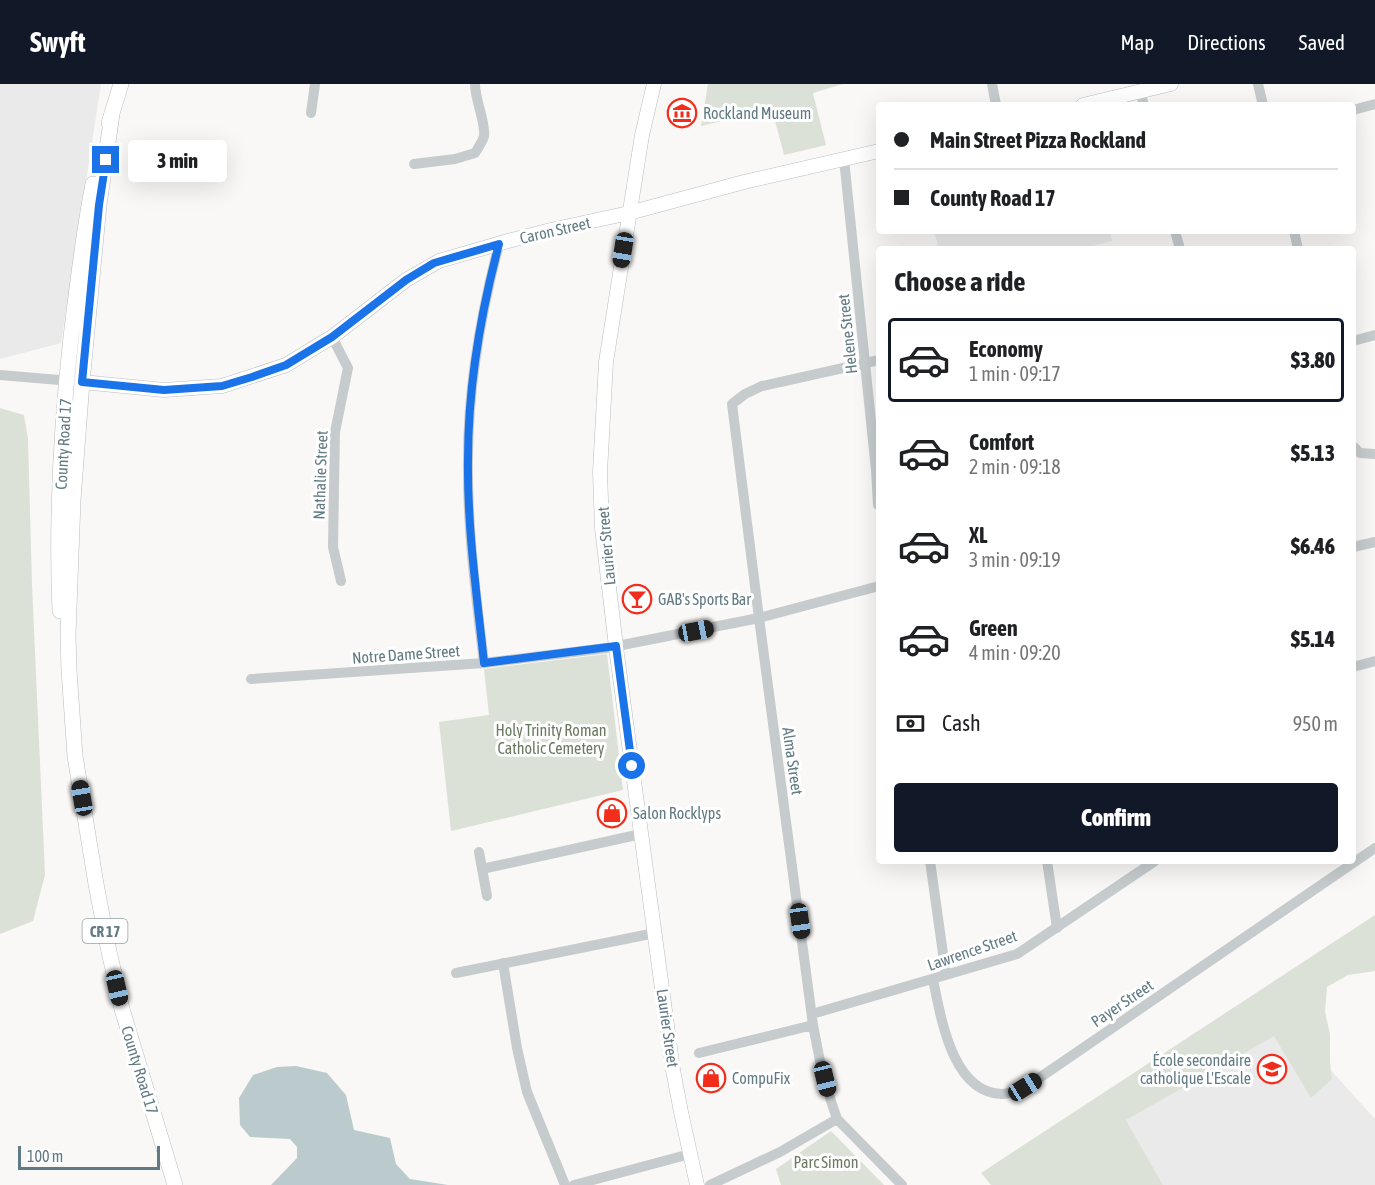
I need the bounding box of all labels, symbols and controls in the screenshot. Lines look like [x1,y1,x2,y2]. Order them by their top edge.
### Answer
text: Swyft [30,26,86,58]
text: Map [1120,30,1154,54]
text: Directions [1187,30,1266,54]
text: Saved [1299,30,1345,54]
museum icon: Rockland Museum [666,97,698,129]
place label: Rockland Museum [703,104,811,122]
text: Main Street Pizza Rockland [930,127,1146,153]
callout: 3 min [127,139,226,181]
route end [92,146,119,173]
text: 3 min [157,149,198,172]
text: County Road 17 [930,185,1056,211]
street label: Caron Street [518,213,592,247]
car [611,231,635,269]
text: Choose a ride [894,266,1026,297]
street label: Helene Street [834,293,860,375]
icon: car [897,333,951,387]
text: Economy [969,336,1043,362]
text: $3.80 [1291,347,1335,373]
text: 1 min · 09:17 [969,362,1061,385]
street label: County Road 17 [52,398,75,490]
icon: car [897,426,951,480]
text: Comfort [969,429,1034,455]
street label: Nathalie Street [309,430,331,520]
text: $5.13 [1291,440,1335,466]
text: 2 min · 09:18 [969,455,1061,478]
street label: Laurier Street [594,505,618,586]
icon: car [897,519,951,573]
text: XL [969,522,987,548]
text: $6.46 [1291,533,1335,559]
text: 3 min · 09:19 [969,548,1061,571]
bar icon: GAB's Sports Bar [621,583,653,615]
place label: GAB's Sports Bar [658,590,751,609]
icon: car [897,612,951,666]
text: Green [969,615,1018,641]
car [677,619,715,643]
text: $5.14 [1291,626,1335,652]
street label: Notre Dame Street [351,641,461,667]
text: 4 min · 09:20 [969,641,1061,664]
icon: cash [894,707,927,740]
text: Cash [942,710,981,736]
text: 950 m [1293,712,1338,735]
park label: Holy Trinity Roman Catholic Cemetery [495,721,607,758]
street label: Alma Street [779,726,807,796]
route start [618,752,645,779]
car [70,779,94,817]
button: Confirm [894,783,1338,852]
shop icon: Salon Rocklyps [596,797,628,829]
place label: Salon Rocklyps [633,804,721,823]
car [789,902,811,940]
road number: CR 17 [82,919,128,943]
street label: Lawrence Street [925,926,1019,974]
car [104,968,130,1008]
street label: Payer Street [1088,976,1157,1031]
street label: Laurier Street [654,988,682,1069]
street label: County Road 17 [117,1024,162,1117]
place label: École secondaire catholique L'Escale [1140,1051,1251,1088]
school or university icon: École secondaire catholique L'Escale [1256,1053,1288,1085]
car [812,1059,838,1099]
shop icon: CompuFix [695,1062,727,1094]
place label: CompuFix [732,1069,791,1088]
car [1005,1070,1045,1104]
scale bar [18,1143,160,1170]
text: 100 m [27,1147,63,1165]
park label: Parc Simon [794,1153,859,1171]

